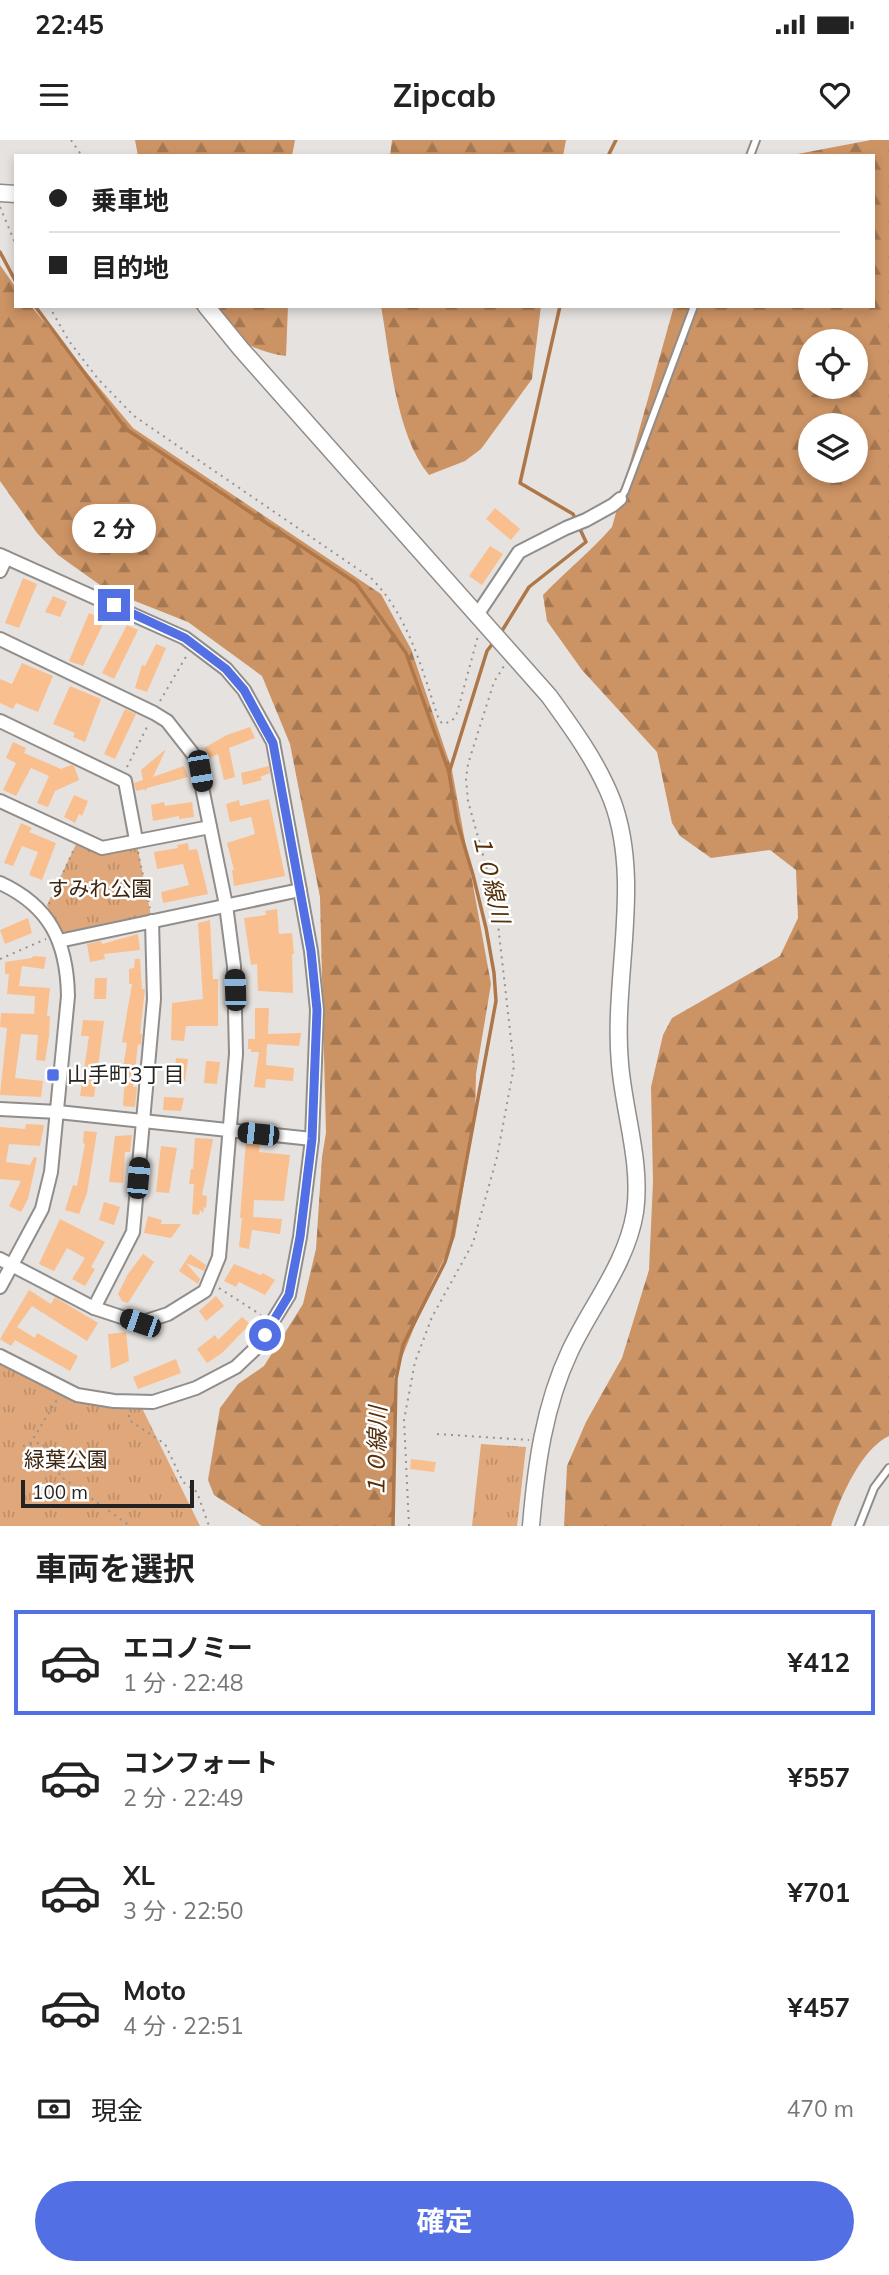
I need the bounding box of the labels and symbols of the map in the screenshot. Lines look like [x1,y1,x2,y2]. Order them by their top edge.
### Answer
callout: 2 分 [72,504,156,552]
route end [98,589,130,621]
car [187,748,214,794]
water label: １０線川 [467,830,517,929]
park label: すみれ公園 [48,875,153,901]
car [224,969,247,1011]
place label: 山手町3丁目 [67,1061,185,1087]
marker: 山手町3丁目 [45,1067,61,1083]
car [237,1121,280,1147]
car [126,1156,151,1200]
car [117,1306,164,1340]
route start [249,1319,281,1351]
water label: １０線川 [361,1403,392,1498]
park label: 緑葉公園 [24,1446,108,1472]
scale bar [21,1477,194,1509]

